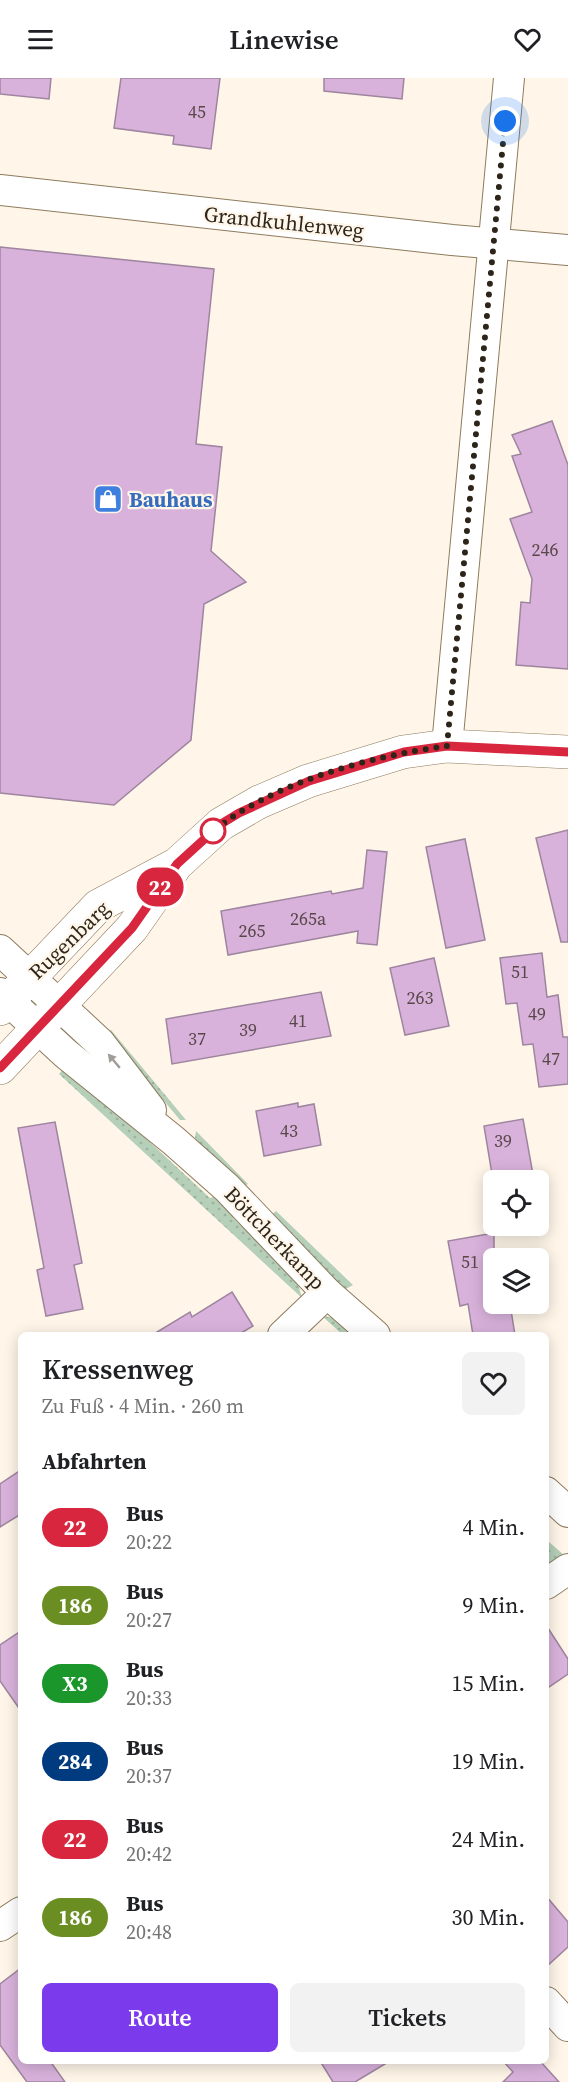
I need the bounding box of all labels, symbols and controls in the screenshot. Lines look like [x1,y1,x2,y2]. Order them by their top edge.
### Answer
text: Linewise [229,21,339,58]
icon: menu [24,23,57,56]
icon: heart [511,23,544,56]
house number: 45 [188,99,206,124]
your location [490,106,520,136]
street label: Grandkuhlenweg [203,199,366,245]
shop icon: Bauhaus [92,483,124,515]
place label: Bauhaus [129,485,213,514]
house number: 246 [532,537,559,562]
unlabelled marker [200,818,226,844]
line badge: 22 [133,868,187,906]
text: 22 [149,873,171,902]
street label: Rugenbarg [22,894,116,986]
house number: 265a [290,906,327,931]
house number: 265 [239,918,266,943]
house number: 51 [511,959,529,984]
house number: 263 [407,985,434,1010]
house number: 49 [528,1001,546,1026]
house number: 41 [289,1008,307,1033]
house number: 39 [239,1017,257,1042]
house number: 37 [188,1026,206,1051]
house number: 47 [542,1046,560,1071]
one-way arrow [108,1054,121,1069]
house number: 43 [280,1118,298,1143]
house number: 39 [494,1128,512,1153]
map controls [483,1170,549,1314]
button: locate [483,1170,549,1236]
street label: Böttcherkamp [218,1180,332,1296]
button: layers [483,1248,549,1314]
house number: 51 [461,1249,479,1274]
text: Kressenweg [42,1350,193,1388]
button: heart [462,1352,525,1415]
text: Zu Fuß · 4 Min. · 260 m [42,1392,244,1420]
text: Abfahrten [42,1446,147,1476]
text: Bus [126,1498,163,1528]
text: 4 Min. [463,1512,525,1542]
text: 22 [64,1513,86,1542]
text: 20:22 [126,1528,172,1556]
text: Bus [126,1576,163,1606]
text: 9 Min. [463,1590,525,1620]
text: 186 [58,1591,92,1620]
text: 20:27 [126,1606,172,1634]
text: Bus [126,1654,163,1684]
text: 15 Min. [452,1668,525,1698]
text: X3 [62,1669,88,1698]
text: 20:33 [126,1684,172,1712]
text: Bus [126,1732,163,1762]
text: 19 Min. [452,1746,525,1776]
text: 284 [58,1747,92,1776]
text: 20:37 [126,1762,172,1790]
text: Bus [126,1810,163,1840]
text: 24 Min. [452,1824,525,1854]
text: 22 [64,1825,86,1854]
text: 20:42 [126,1840,172,1868]
text: Bus [126,1888,163,1918]
text: 30 Min. [452,1902,525,1932]
text: 186 [58,1903,92,1932]
text: 20:48 [126,1918,172,1946]
button: Route [42,1983,278,2052]
button: Tickets [290,1983,525,2052]

